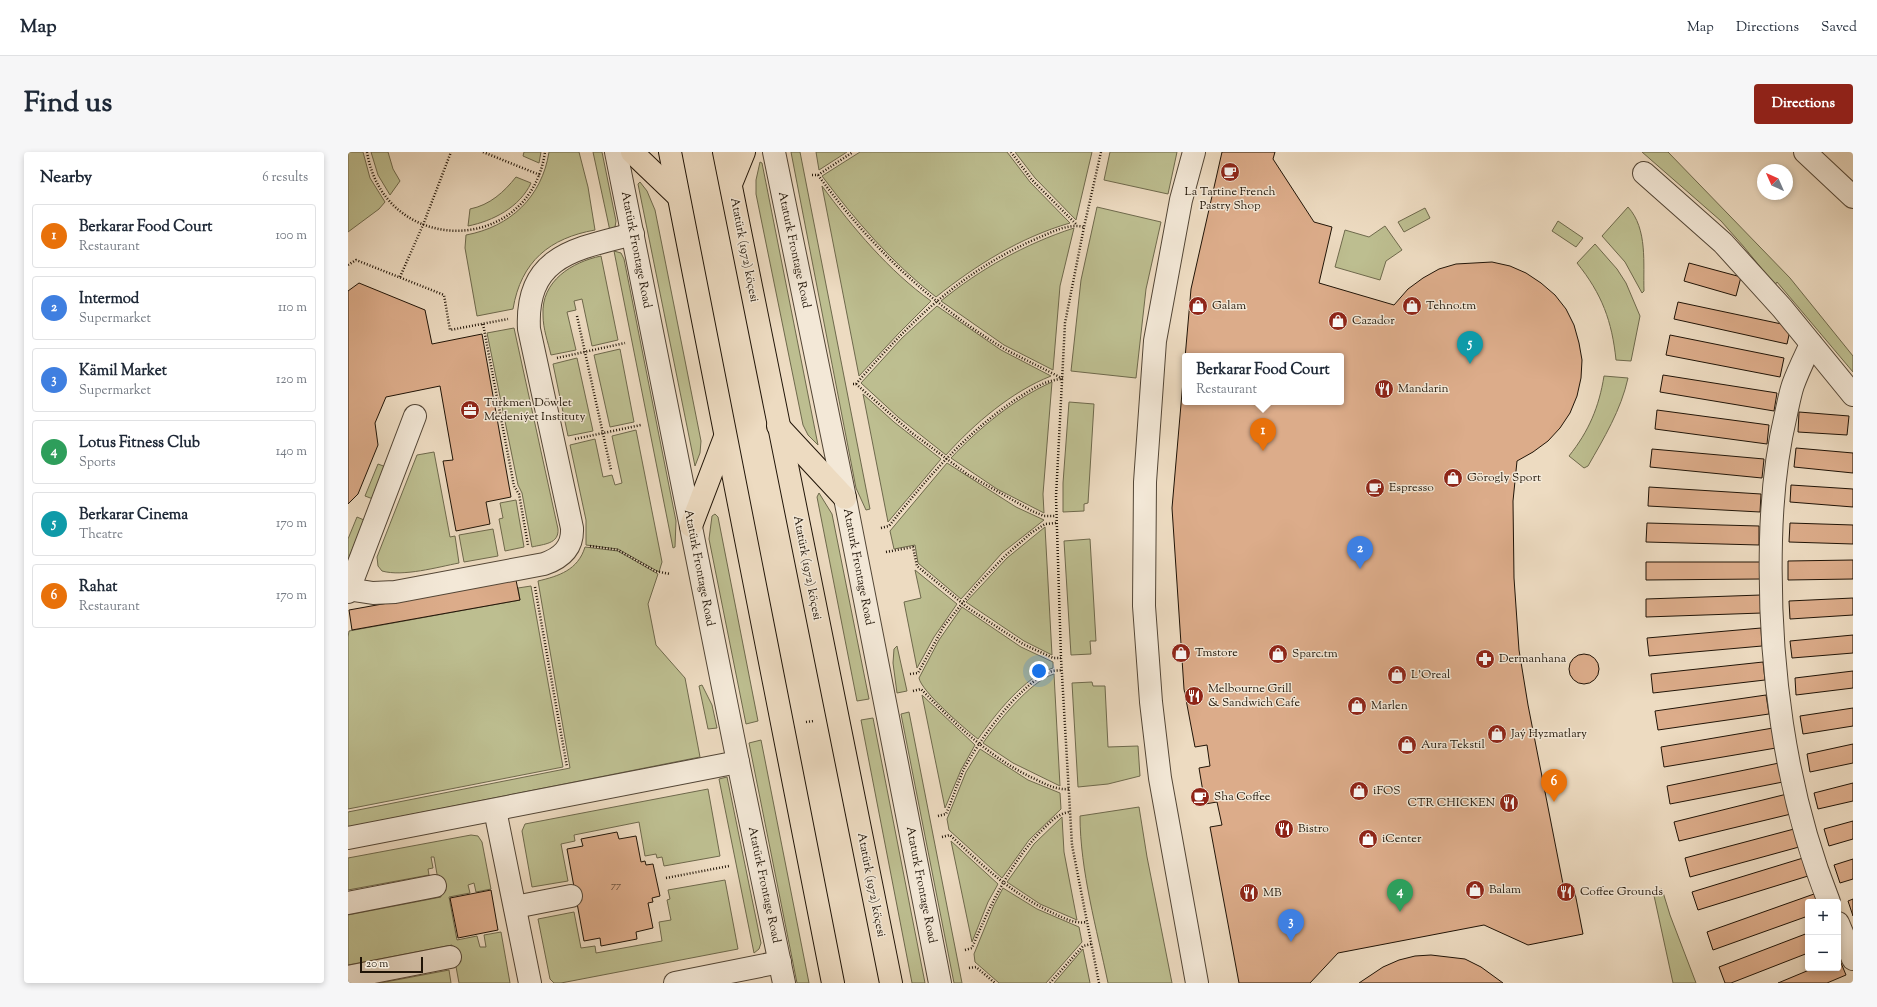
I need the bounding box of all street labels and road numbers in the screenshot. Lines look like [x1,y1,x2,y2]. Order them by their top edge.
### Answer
street label: Atatürk Frontage Road [616,190,656,310]
street label: Ataturk Frontage Road [773,190,815,310]
street label: Atatürk (1972) köçesi [725,196,763,304]
street label: Ataturk Frontage Road [838,507,878,627]
street label: Atatürk Frontage Road [679,508,719,628]
street label: Atatürk (1972) köçesi [788,514,826,622]
street label: Atatürk Frontage Road [743,825,785,945]
street label: Ataturk Frontage Road [901,825,941,945]
street label: Atatürk (1972) köçesi [852,831,890,939]

